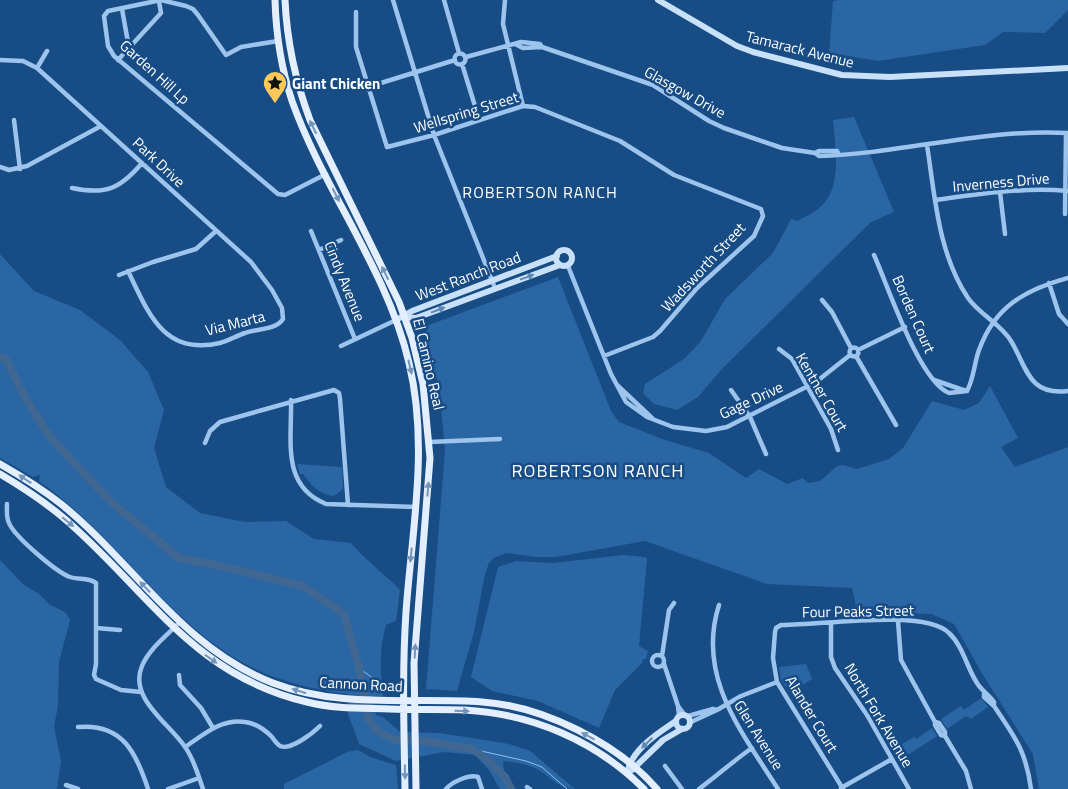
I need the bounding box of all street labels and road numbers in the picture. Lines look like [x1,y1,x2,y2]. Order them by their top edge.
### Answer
street label: Tamarack Avenue [743,24,857,74]
street label: Garden Hill Lp [115,34,195,110]
street label: Glasgow Drive [640,60,730,124]
street label: Wellspring Street [411,85,522,139]
street label: Park Drive [127,131,191,193]
street label: Inverness Drive [952,166,1050,198]
street label: Wadsworth Street [655,216,751,317]
street label: Cindy Avenue [318,237,372,325]
street label: West Ranch Road [412,245,524,307]
street label: Borden Court [887,271,942,357]
street label: Via Marta [203,304,268,342]
street label: El Camino Real [407,316,451,412]
street label: Kentner Court [790,348,854,436]
street label: Gage Drive [715,375,787,425]
street label: Four Peaks Street [802,599,915,623]
street label: North Fork Avenue [839,659,919,771]
street label: Cannon Road [319,670,403,698]
street label: Alander Court [780,671,844,758]
street label: Glen Avenue [728,696,790,774]

